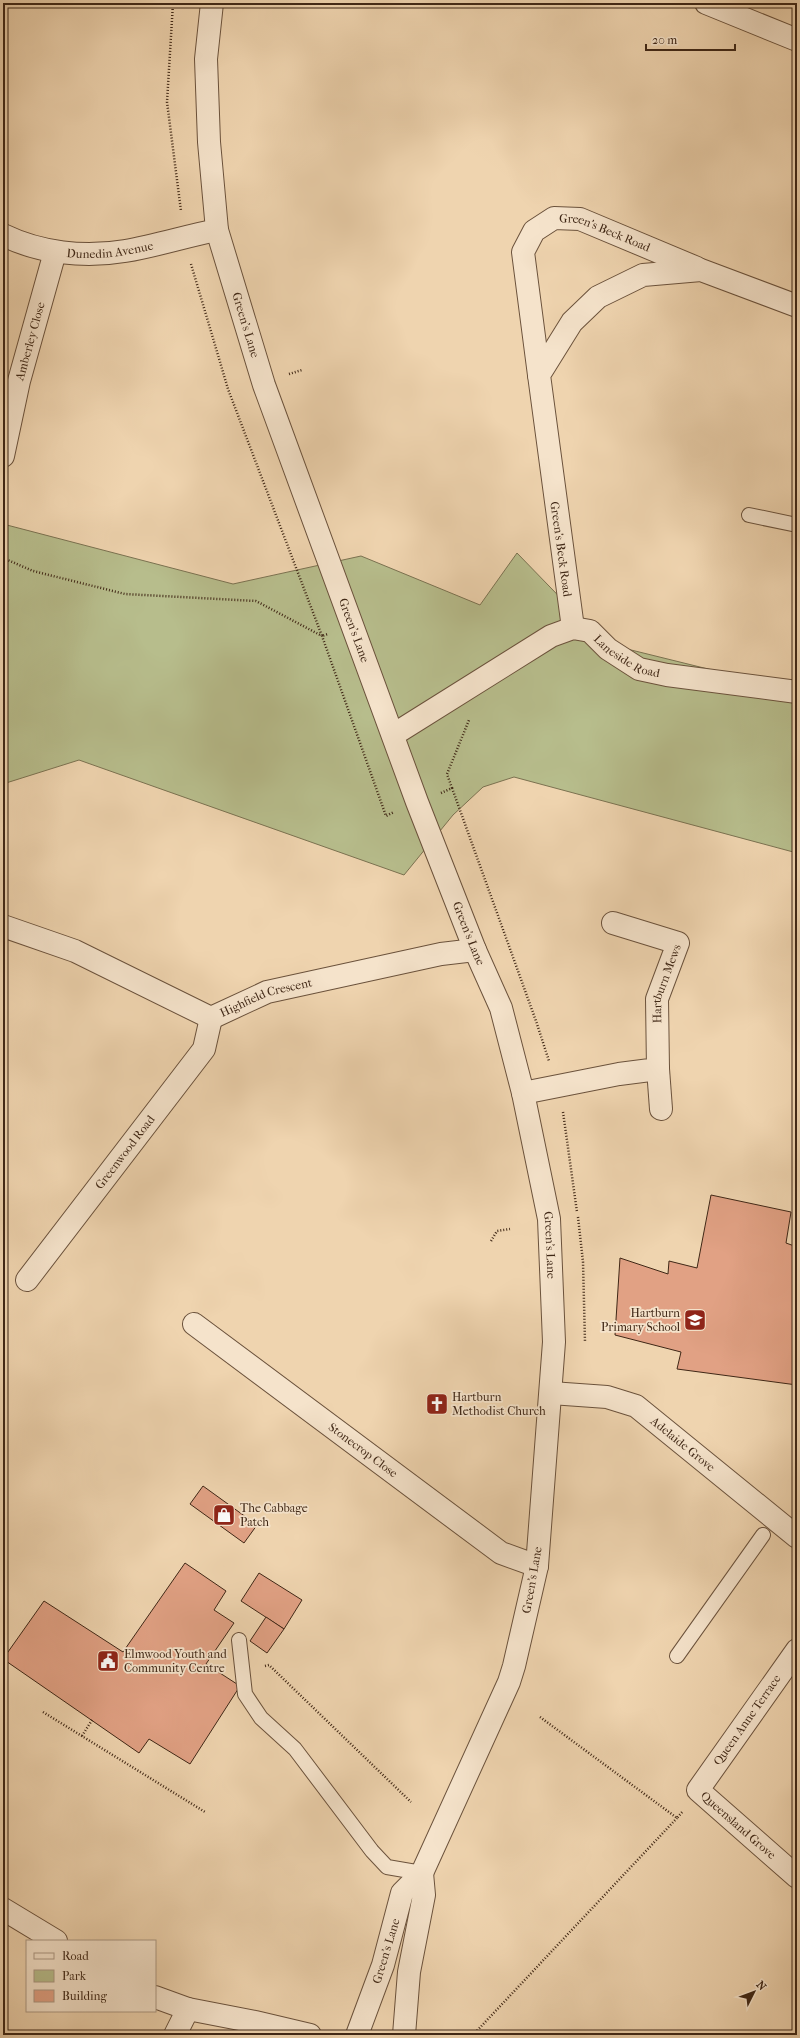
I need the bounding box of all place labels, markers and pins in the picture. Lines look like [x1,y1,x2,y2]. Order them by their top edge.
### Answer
place label: Hartburn Primary School [601,1306,681,1334]
school or university icon: Hartburn Primary School [682,1307,708,1333]
place label: Hartburn Methodist Church [452,1390,546,1418]
church icon: Hartburn Methodist Church [424,1391,450,1417]
place label: The Cabbage Patch [240,1501,308,1529]
shop icon: The Cabbage Patch [211,1502,237,1528]
place label: Elmwood Youth and Community Centre [124,1647,227,1675]
public building icon: Elmwood Youth and Community Centre [95,1648,121,1674]

